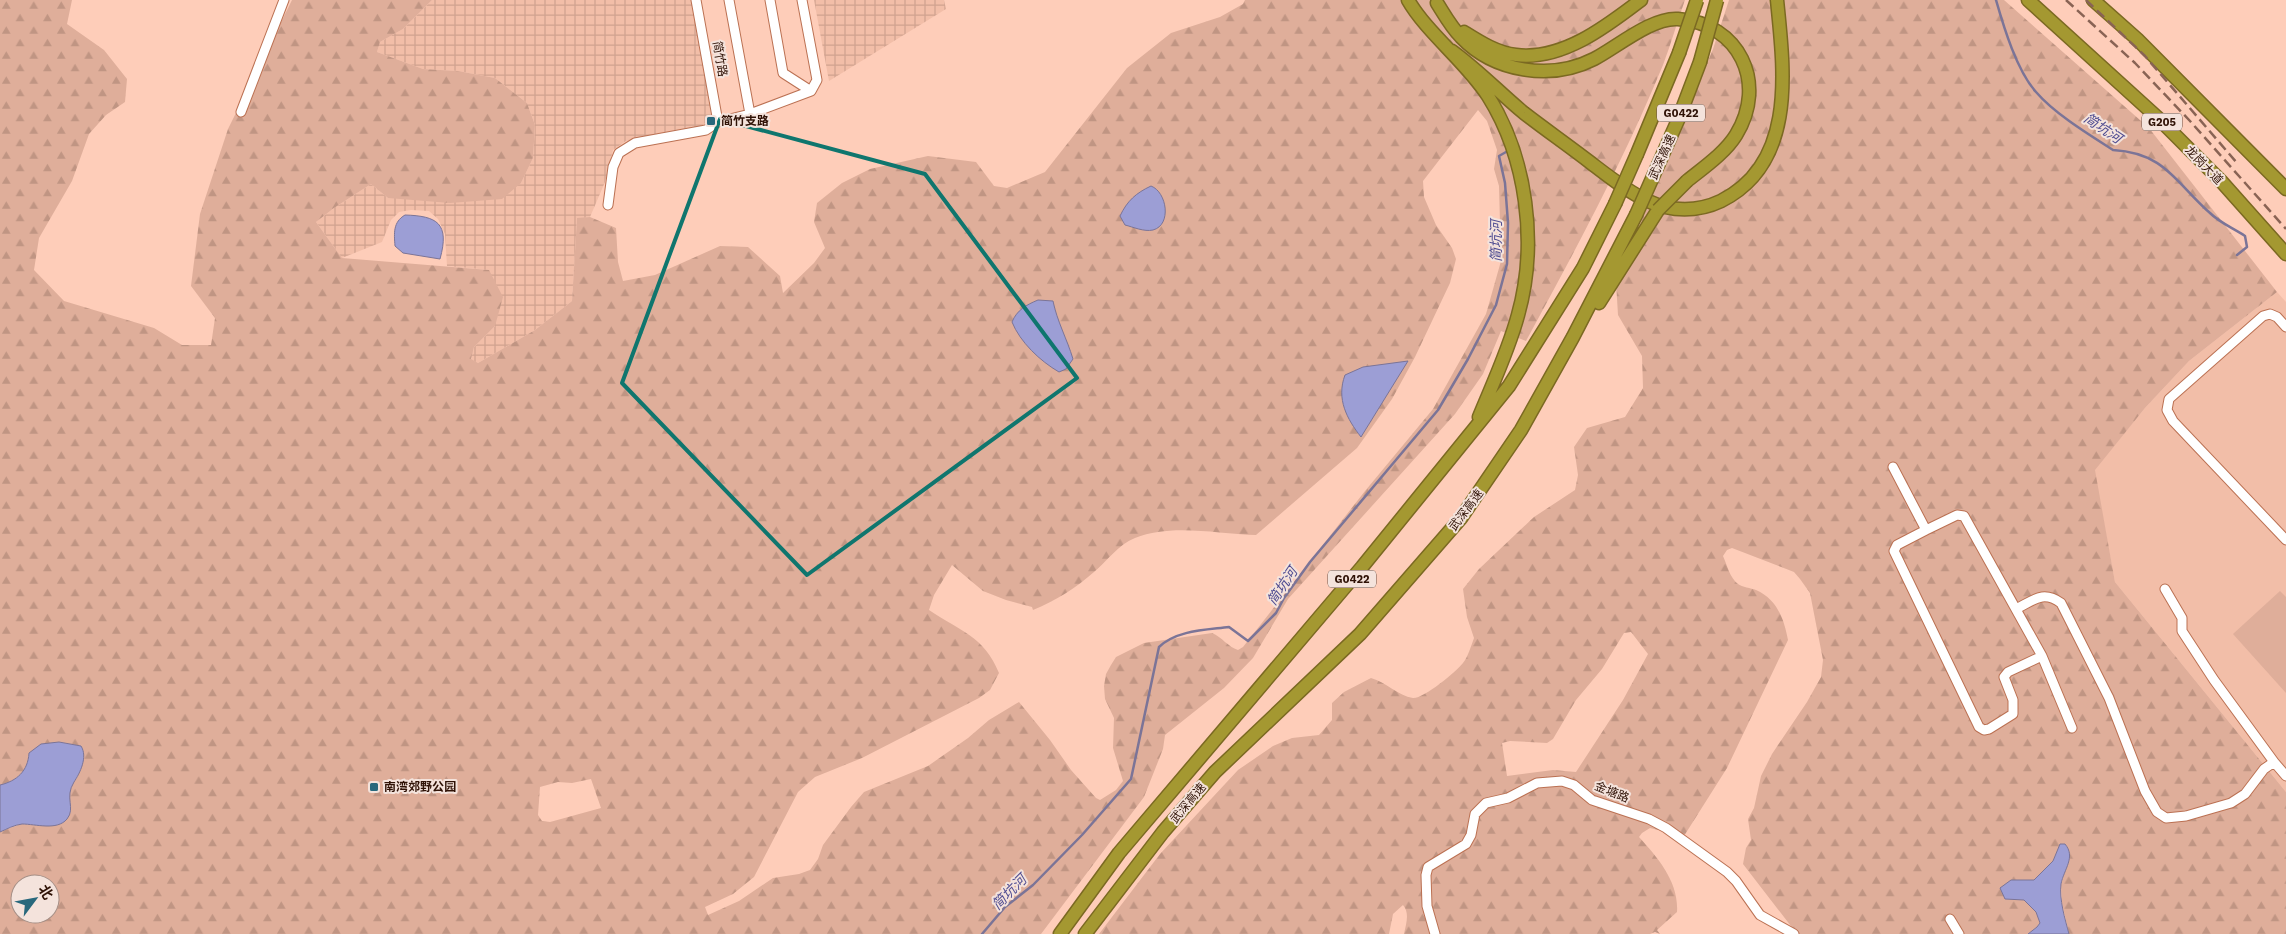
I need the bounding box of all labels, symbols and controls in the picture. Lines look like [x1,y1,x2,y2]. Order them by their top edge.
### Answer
street label: 简竹路 [710,40,730,78]
road number: G0422 [1657,105,1705,122]
water label: 简坑河 [2081,110,2127,148]
place label: 简竹支路 [721,114,769,128]
road number: G205 [2142,114,2182,130]
marker: 简竹支路 [705,115,717,127]
street label: 武深高速 [1646,132,1678,182]
street label: 龙岗大道 [2182,143,2226,187]
water label: 简坑河 [1488,217,1504,262]
street label: 武深高速 [1446,487,1486,533]
water label: 简坑河 [1264,562,1302,608]
road number: G0422 [1328,570,1376,588]
street label: 金塘路 [1593,779,1631,805]
place label: 南湾郊野公园 [384,780,456,794]
street label: 武深高速 [1167,780,1209,826]
marker: 南湾郊野公园 [368,781,380,793]
water label: 简坑河 [988,869,1032,913]
north arrow [10,874,60,924]
text: 北 [36,882,57,902]

